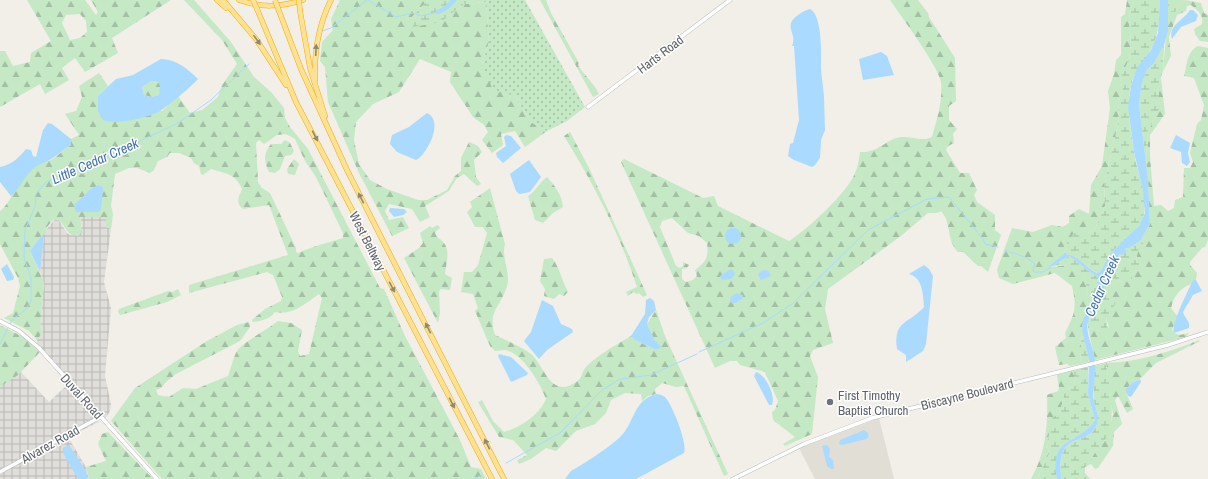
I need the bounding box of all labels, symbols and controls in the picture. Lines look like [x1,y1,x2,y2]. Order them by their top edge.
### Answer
street label: Harts Road [634,31,687,77]
one-way arrow [253,35,261,46]
one-way arrow [312,44,319,56]
one-way arrow [312,131,318,142]
water label: Little Cedar Creek [49,133,142,188]
one-way arrow [358,192,364,203]
street label: West Beltway [345,209,390,274]
water label: Cedar Creek [1081,251,1124,319]
one-way arrow [389,282,396,293]
one-way arrow [424,323,431,334]
street label: Duval Road [57,370,107,423]
street label: Biscayne Boulevard [919,375,1015,414]
place label: First Timothy Baptist Church [838,387,909,419]
one-way arrow [449,397,456,408]
marker: First Timothy Baptist Church [825,397,835,407]
street label: Alvarez Road [17,421,82,468]
one-way arrow [483,439,490,450]

